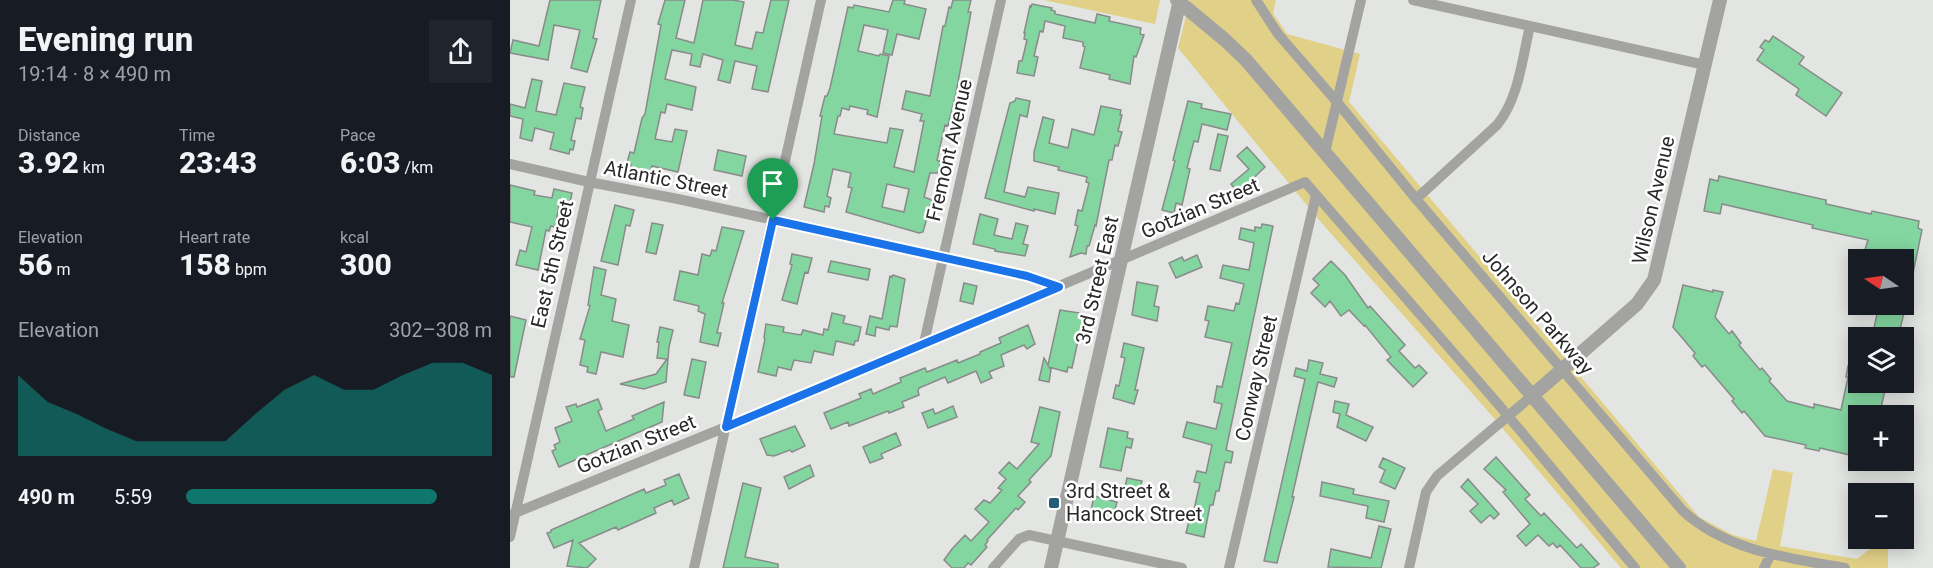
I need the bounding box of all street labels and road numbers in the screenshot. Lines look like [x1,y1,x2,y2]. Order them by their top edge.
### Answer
street label: Fremont Avenue [921,77,977,223]
street label: Wilson Avenue [1627,134,1679,266]
street label: Atlantic Street [602,155,730,203]
street label: Gotzian Street [1137,172,1263,244]
street label: East 5th Street [526,198,578,330]
street label: 3rd Street East [1071,214,1123,346]
street label: Johnson Parkway [1477,245,1599,380]
street label: Conway Street [1230,313,1282,443]
street label: Gotzian Street [573,409,699,479]

